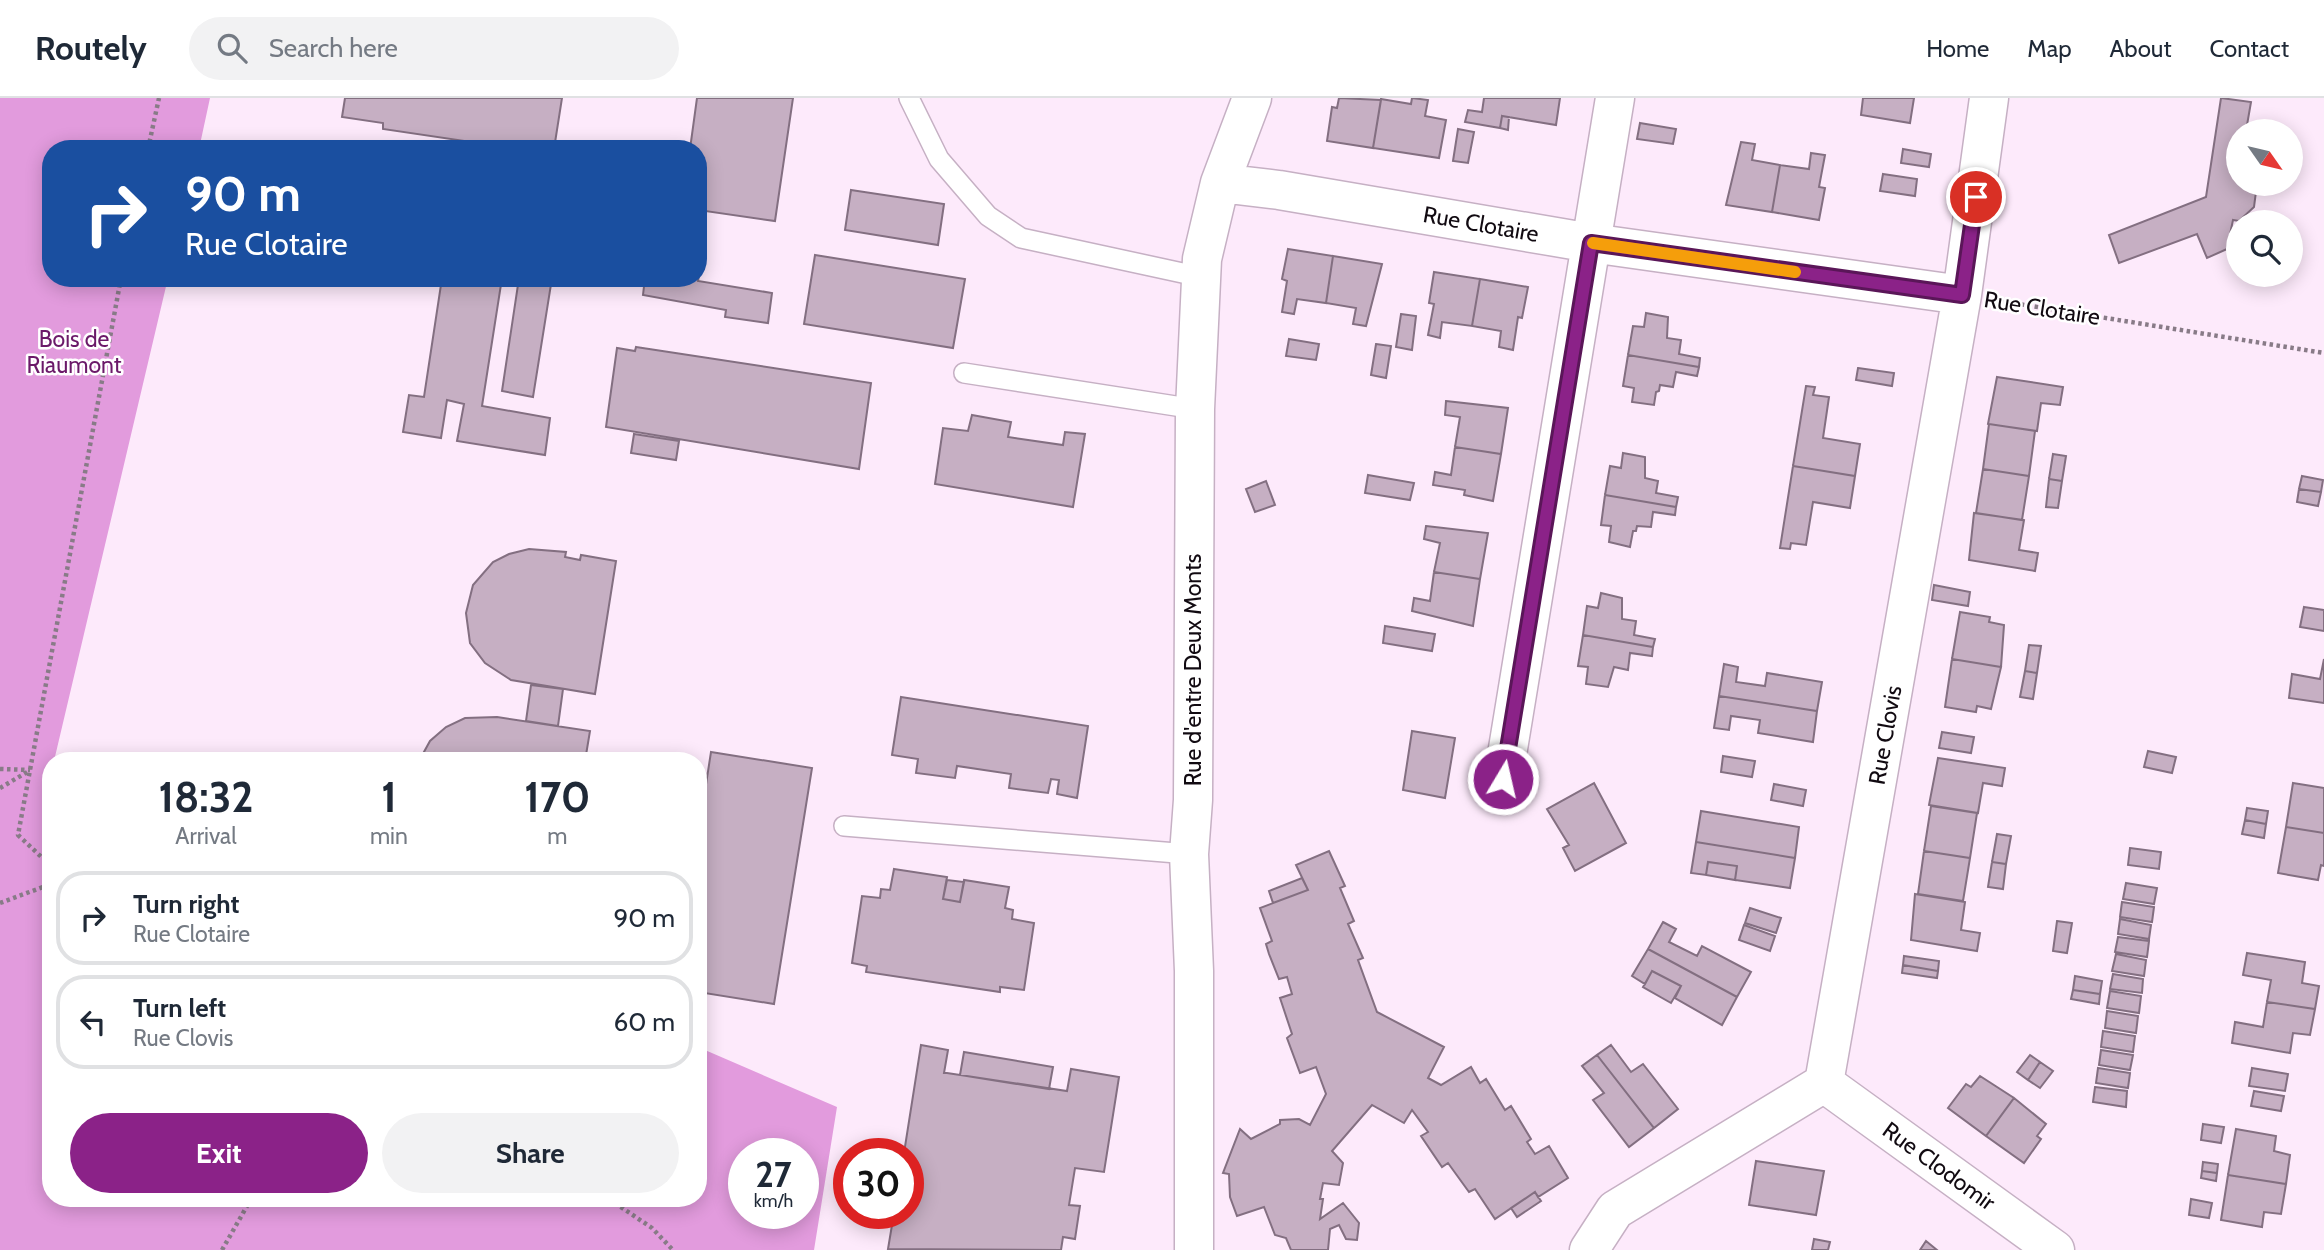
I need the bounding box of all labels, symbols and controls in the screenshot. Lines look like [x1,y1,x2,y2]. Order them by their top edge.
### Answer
search box [189,17,679,80]
text: Routely [35,28,147,68]
icon: search [213,29,251,67]
text: Search here [269,32,398,64]
text: Home [1926,34,1989,63]
text: Map [2027,34,2072,63]
text: About [2110,34,2172,63]
text: Contact [2210,34,2289,63]
north arrow [2226,119,2303,196]
map controls [2226,119,2303,287]
text: 90 m [185,164,301,223]
pin [1946,167,2006,227]
icon: right [70,168,161,259]
icon: arrive [1957,178,1995,216]
street label: Rue Clotaire [1421,200,1541,248]
button: search [2226,210,2303,287]
text: Rue Clotaire [185,224,348,263]
street label: Rue Clotaire [1982,285,2102,331]
park label: Bois de Riaumont [27,325,122,379]
street label: Rue d'entre Deux Monts [1179,554,1207,786]
street label: Rue Clovis [1863,683,1907,787]
position arrow [1466,742,1540,816]
text: 18:32 [158,771,254,823]
text: 1 [381,771,397,823]
text: 170 [524,771,591,823]
text: Arrival [175,822,237,850]
text: min [370,822,408,850]
text: m [547,822,568,850]
text: Turn right [133,888,239,920]
icon: right [74,899,112,937]
text: 90 m [613,902,675,934]
text: Rue Clotaire [133,920,250,948]
text: Turn left [133,992,226,1024]
icon: left [74,1003,112,1041]
text: 60 m [613,1006,675,1038]
text: Rue Clovis [133,1024,233,1052]
button: Exit [70,1113,368,1193]
button: Share [382,1113,679,1193]
street label: Rue Clodomir [1877,1116,2001,1217]
speed limit sign: 30 [833,1138,924,1229]
text: 27 [755,1153,792,1196]
text: km/h [754,1190,793,1212]

